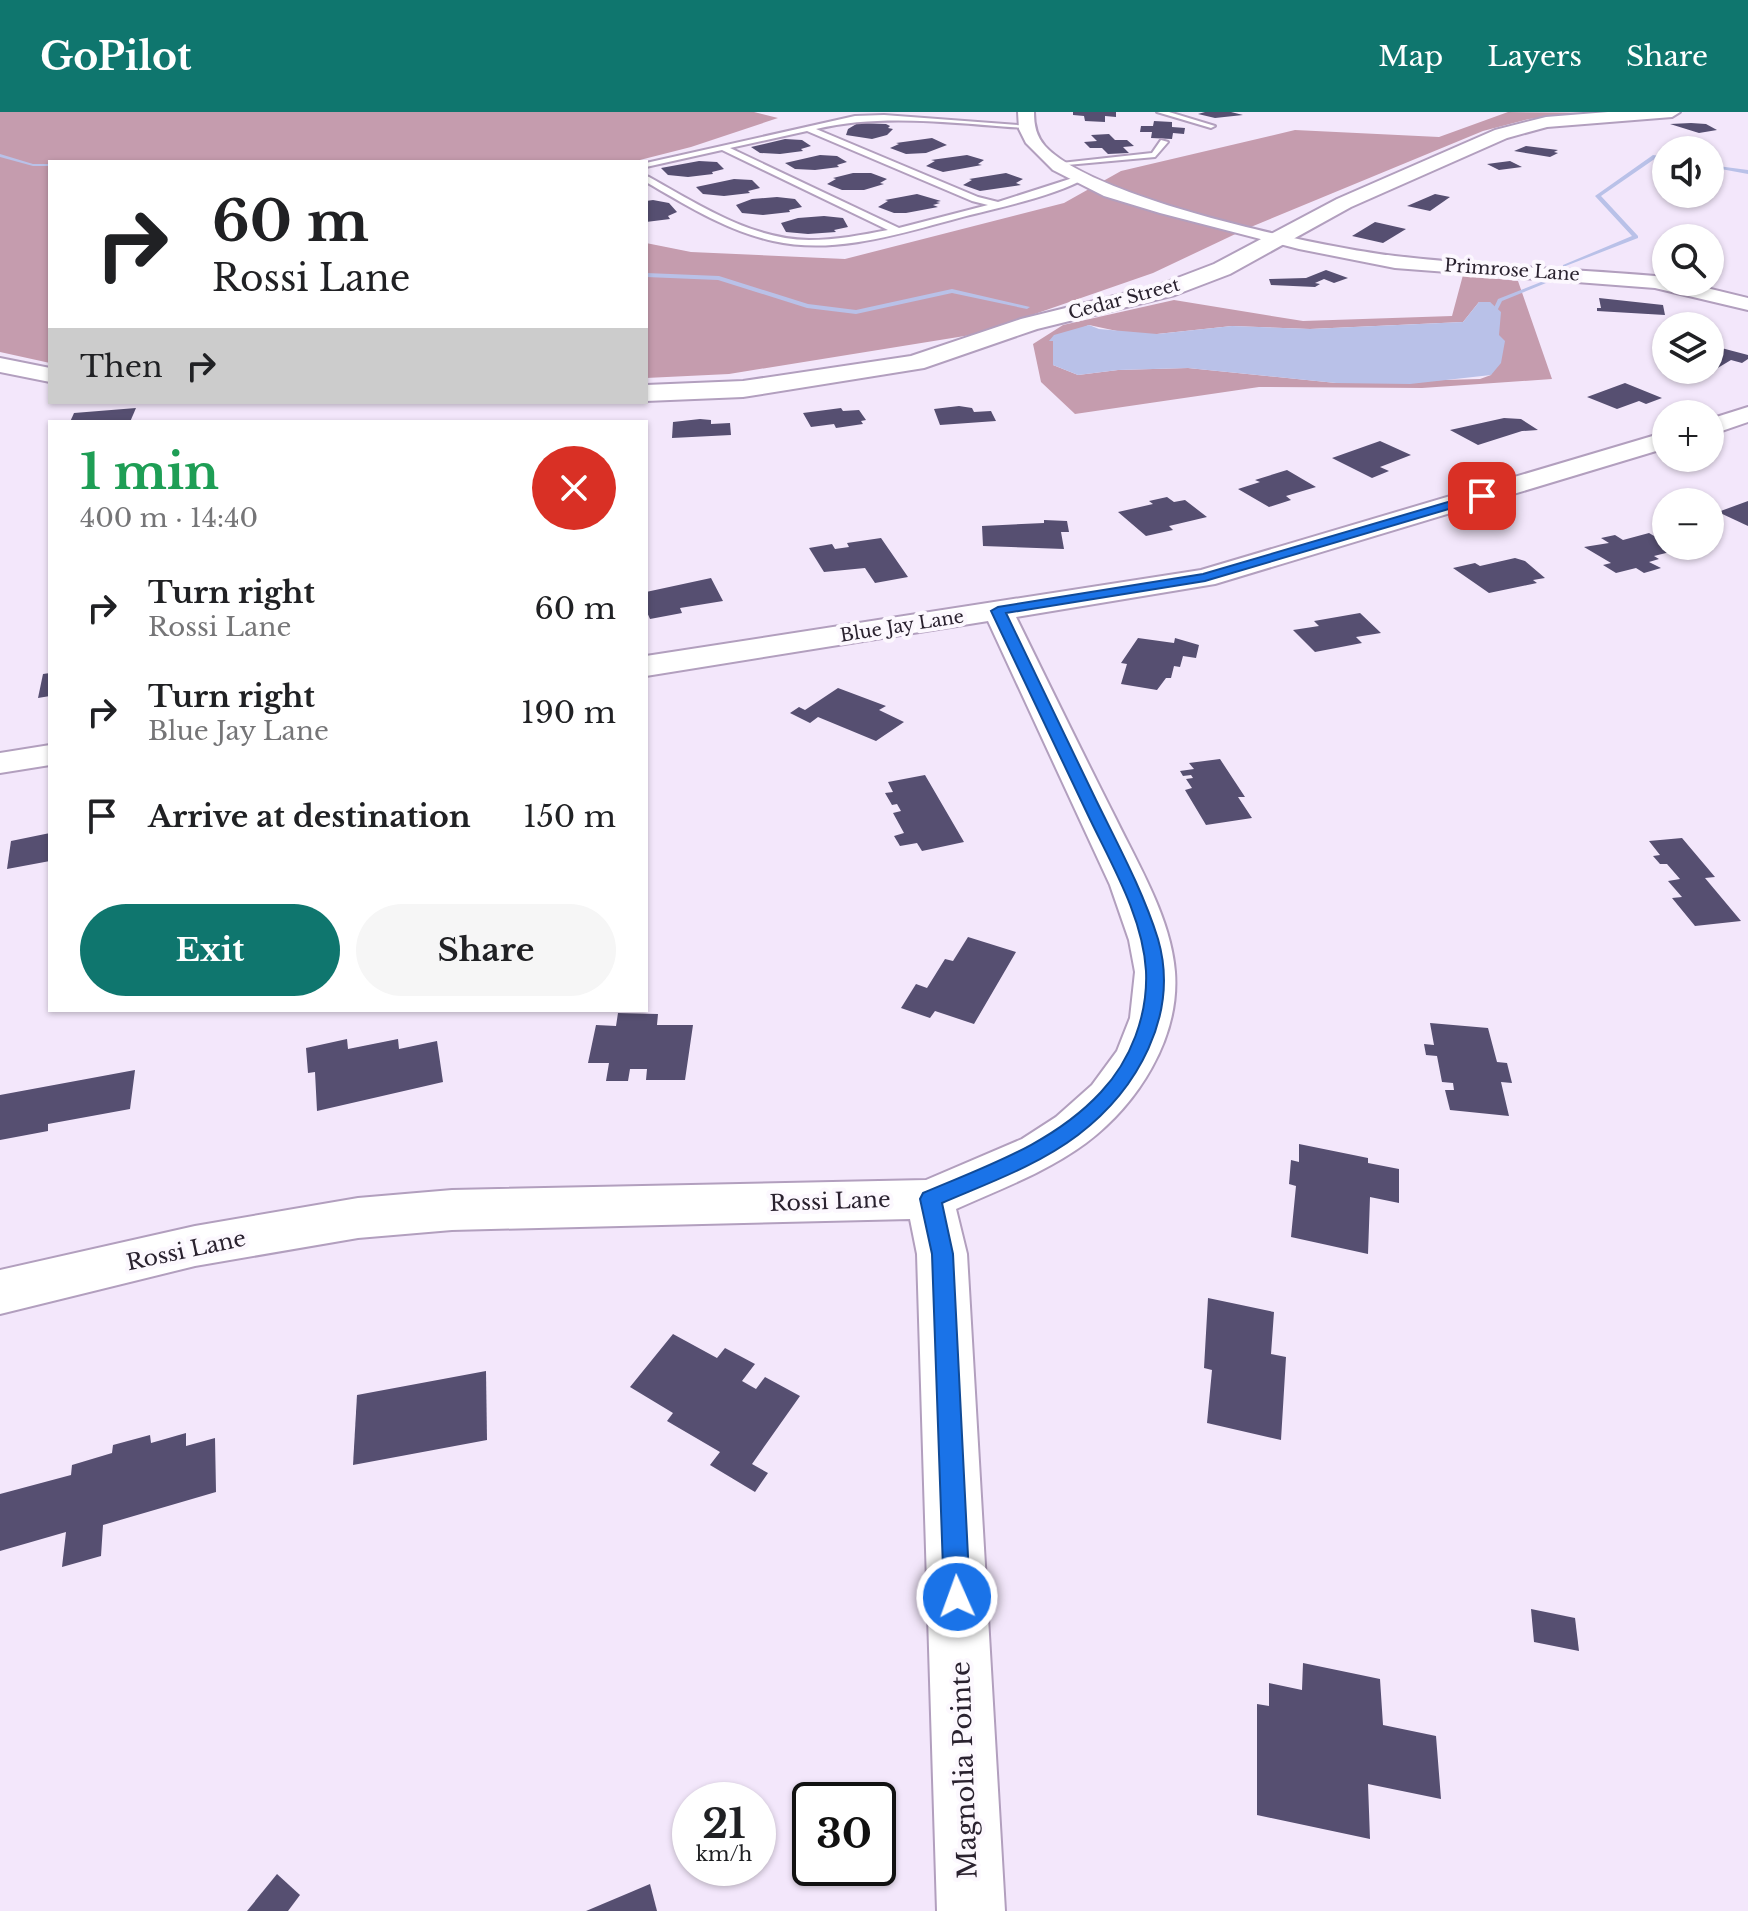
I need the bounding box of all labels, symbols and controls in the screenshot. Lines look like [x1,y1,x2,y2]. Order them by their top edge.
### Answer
text: GoPilot [40,33,192,80]
text: Map [1378,39,1443,74]
text: Layers [1487,39,1582,74]
text: Share [1626,39,1708,74]
map controls [1652,136,1724,560]
button: sound [1652,136,1724,208]
text: 60 m [212,187,369,256]
icon: right [80,192,184,296]
button: search [1652,224,1724,296]
street label: Primrose Lane [1443,254,1581,286]
text: Rossi Lane [212,256,410,301]
street label: Cedar Street [1066,274,1182,324]
button: layers [1652,312,1724,384]
icon: right [179,344,223,388]
text: Then [80,348,163,385]
button: + [1652,400,1724,472]
text: 1 min [80,442,219,502]
button: close [532,446,616,530]
pin [1448,462,1516,530]
icon: arrive [1460,474,1504,518]
button: − [1652,488,1724,560]
text: 400 m · 14:40 [80,502,258,534]
text: Turn right [148,574,315,611]
icon: right [80,586,124,630]
text: 60 m [534,590,616,627]
street label: Blue Jay Lane [838,605,966,647]
text: Rossi Lane [148,611,291,643]
text: Turn right [148,678,315,715]
icon: right [80,690,124,734]
text: 190 m [521,694,616,731]
text: Blue Jay Lane [148,715,329,747]
icon: arrive [80,794,124,838]
text: Arrive at destination [148,798,471,835]
text: 150 m [523,798,616,835]
button: Exit [80,904,340,996]
button: Share [356,904,616,996]
street label: Rossi Lane [769,1186,891,1217]
street label: Rossi Lane [124,1225,248,1276]
position arrow [915,1555,999,1639]
street label: Magnolia Pointe [944,1661,984,1879]
speed limit sign: 30 [792,1782,896,1886]
text: 21 [702,1799,746,1849]
text: km/h [696,1842,752,1866]

